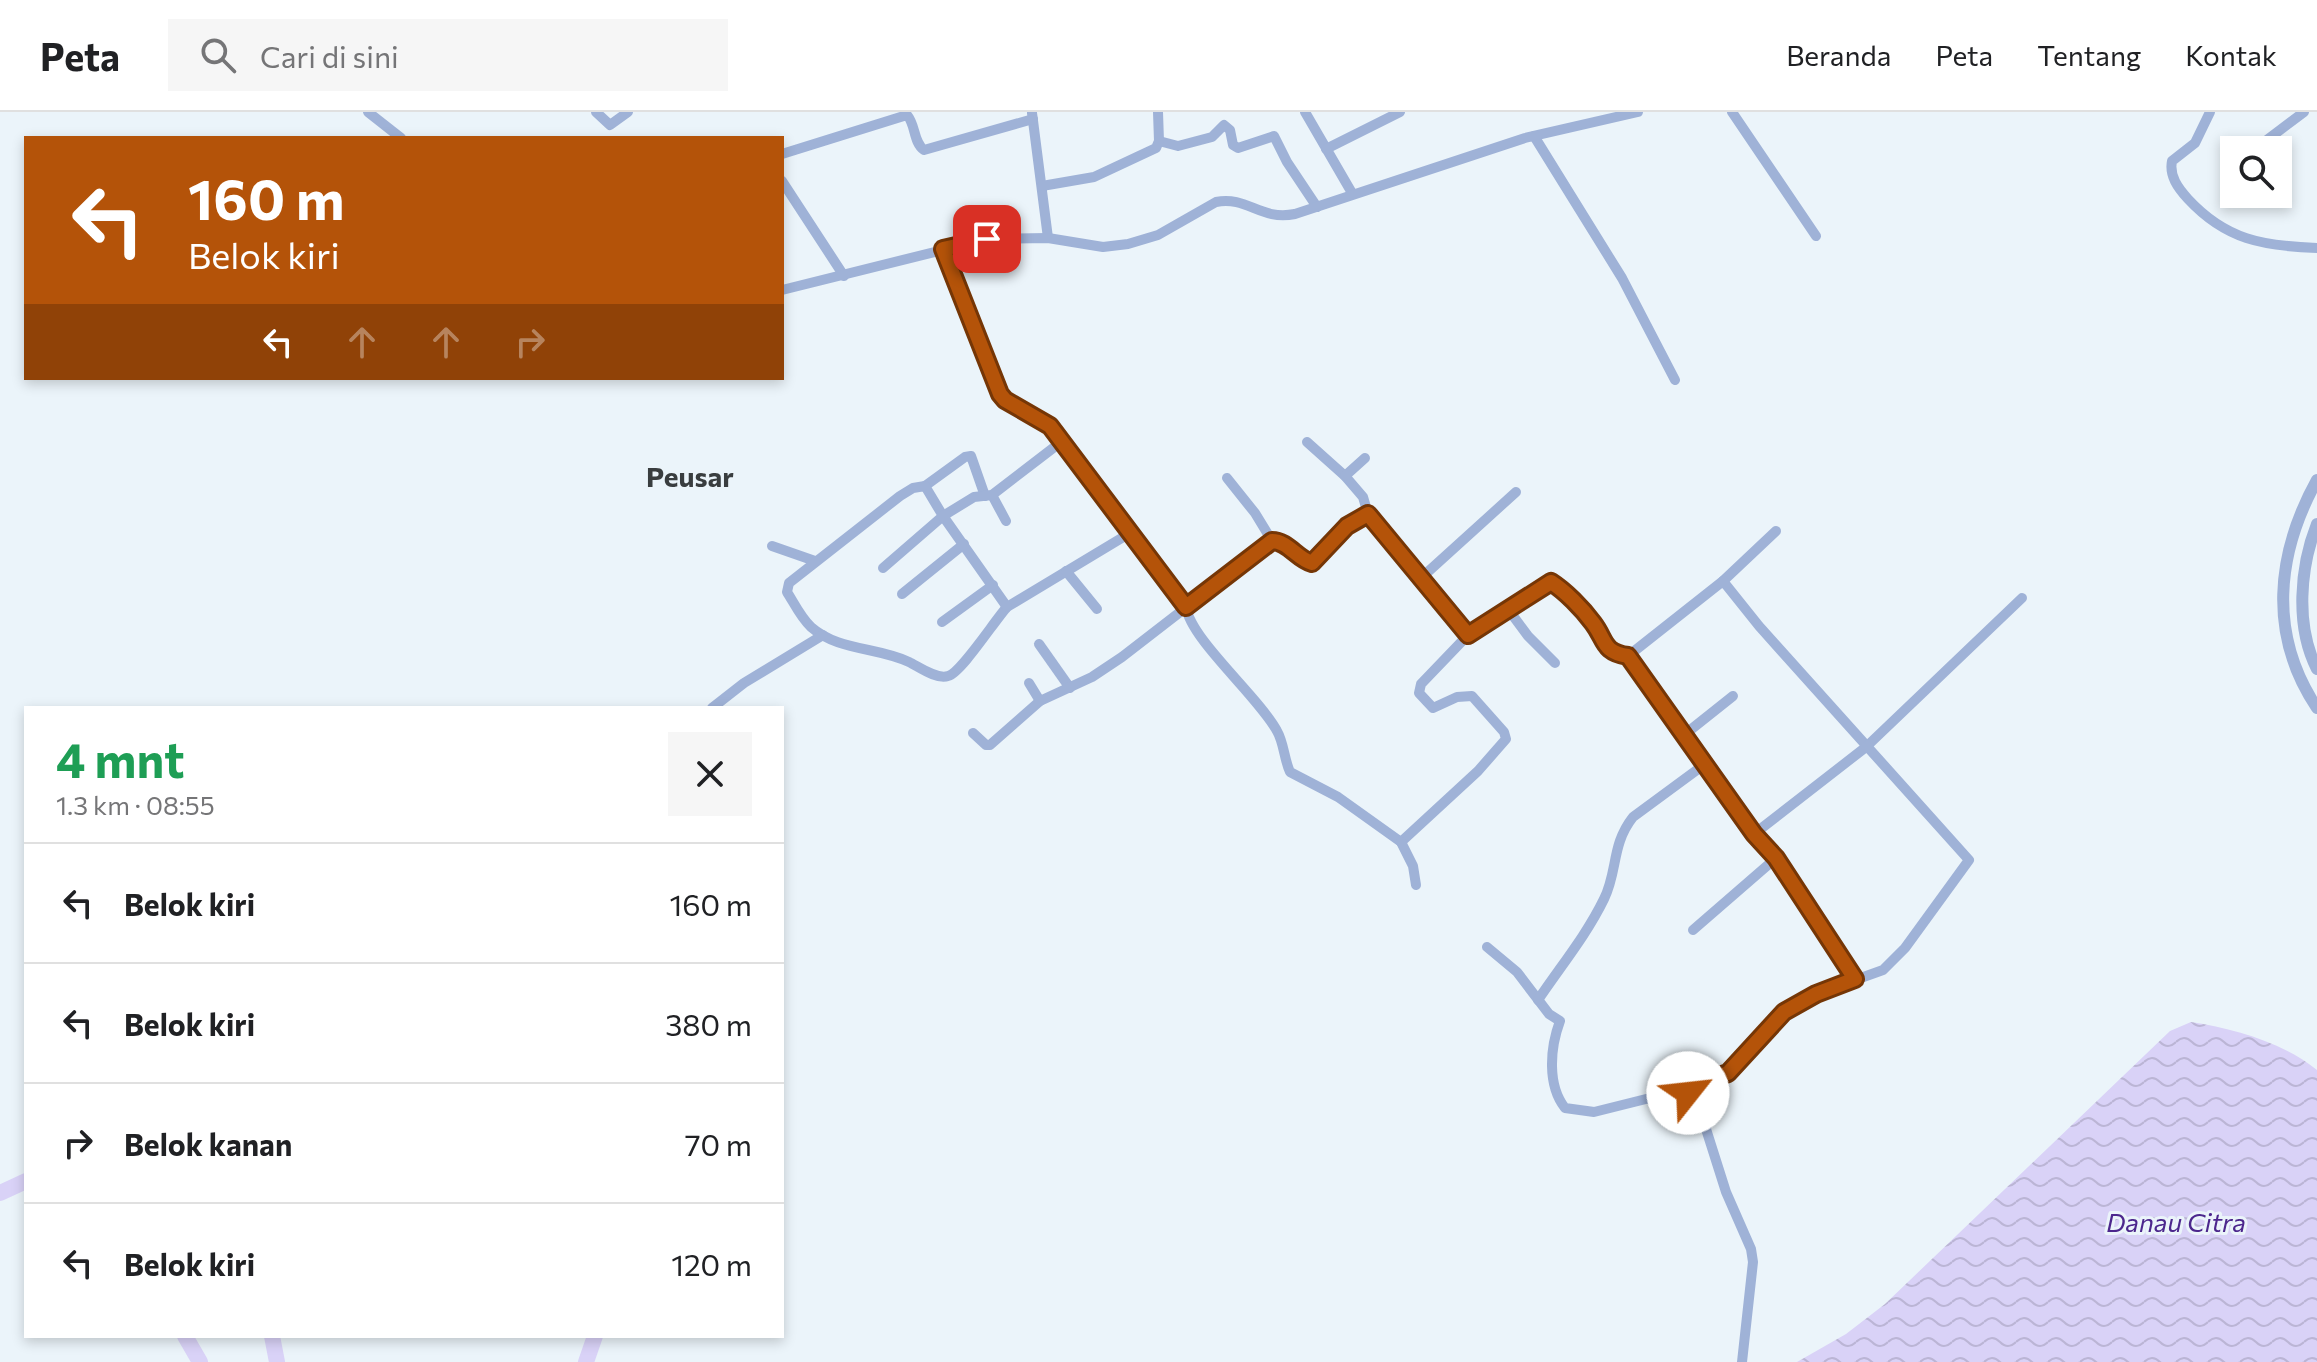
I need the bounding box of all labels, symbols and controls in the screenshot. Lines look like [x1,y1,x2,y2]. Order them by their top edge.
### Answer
search box [168,19,728,91]
text: Peta [40,32,120,79]
icon: search [196,33,240,77]
text: Cari di sini [260,37,399,74]
text: Beranda [1786,38,1891,72]
text: Peta [1935,38,1993,72]
text: Tentang [2037,38,2141,72]
text: Kontak [2185,38,2277,72]
map controls [2220,136,2292,208]
button: search [2220,136,2292,208]
text: 160 m [188,163,345,232]
icon: left [56,168,160,272]
pin [953,205,1021,273]
icon: arrive [965,217,1009,261]
text: Belok kiri [188,232,340,276]
icon: left [256,320,300,364]
icon: ahead [340,320,384,364]
icon: ahead [424,320,468,364]
icon: right [508,320,552,364]
district label: Peusar [646,459,734,493]
text: 4 mnt [56,729,185,788]
button: close [668,732,752,816]
text: 1.3 km · 08:55 [56,789,215,820]
icon: left [56,881,100,925]
text: Belok kiri [124,885,255,922]
text: 160 m [669,885,752,922]
icon: left [56,1001,100,1045]
text: Belok kiri [124,1005,255,1042]
text: 380 m [665,1005,752,1042]
position arrow [1646,1051,1730,1135]
icon: right [56,1121,100,1165]
text: Belok kanan [124,1125,292,1162]
text: 70 m [685,1125,752,1162]
water label: Danau Citra [2106,1206,2246,1237]
icon: left [56,1241,100,1285]
text: Belok kiri [124,1245,255,1282]
text: 120 m [671,1245,752,1282]

